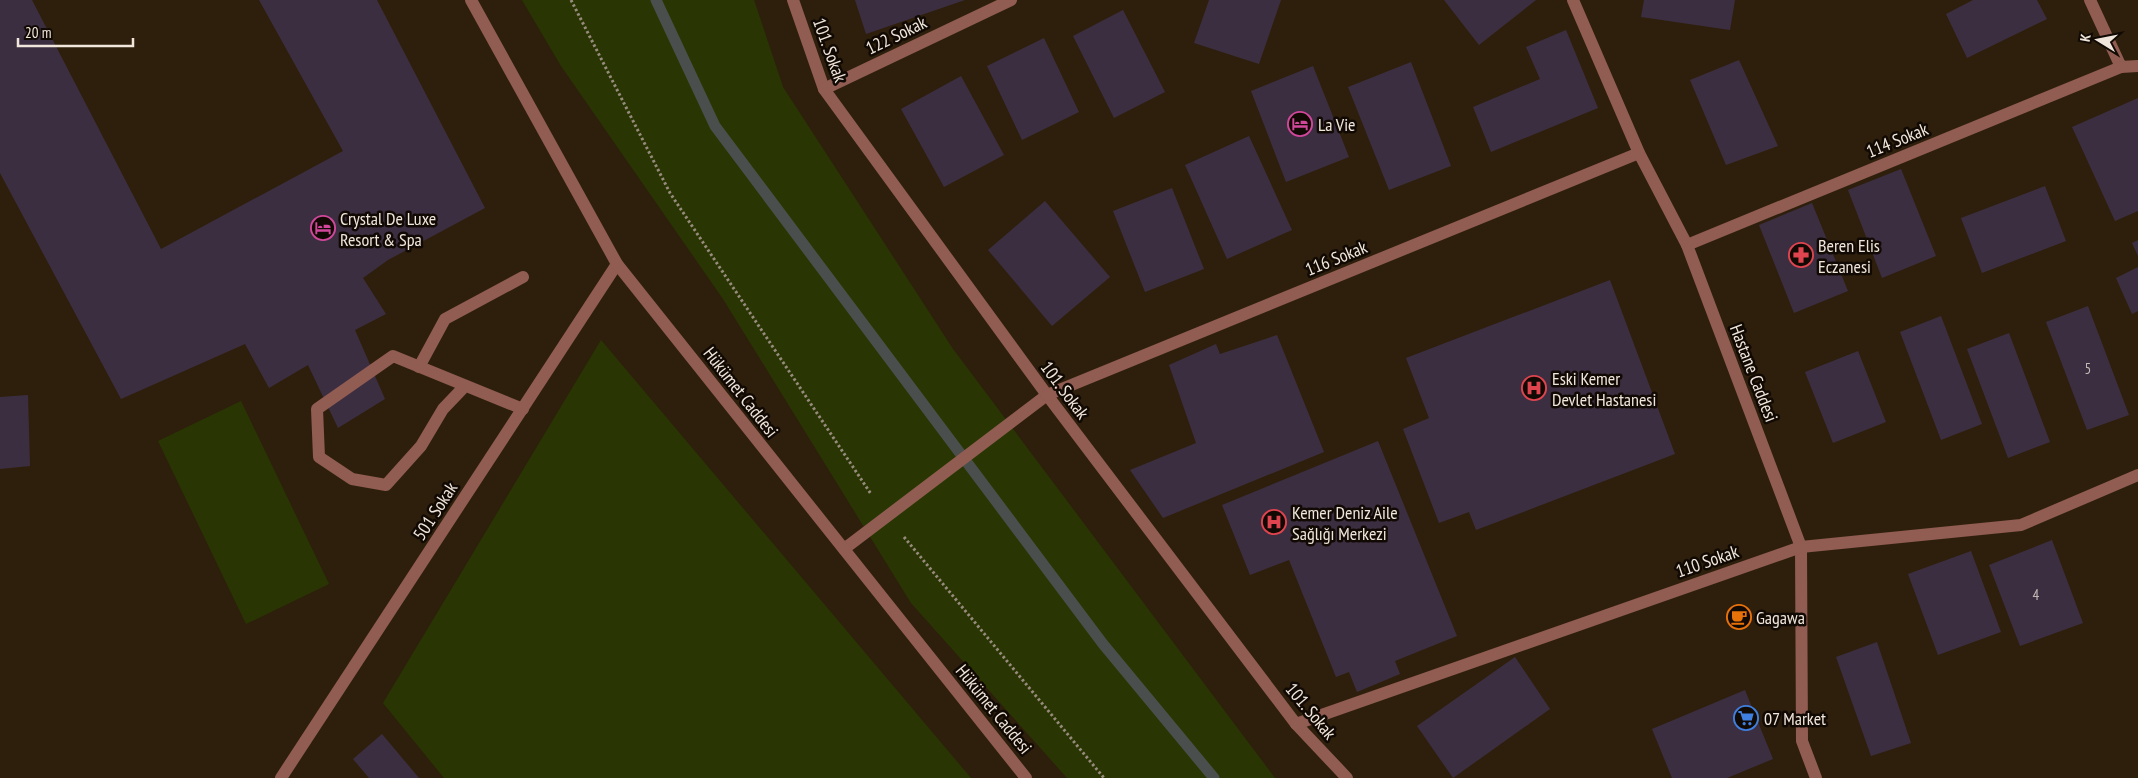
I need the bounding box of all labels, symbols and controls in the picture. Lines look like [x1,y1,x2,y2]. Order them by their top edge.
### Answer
street label: 122 Sokak [862,10,930,60]
scale bar [18,15,132,47]
street label: 101. Sokak [808,15,852,85]
north arrow [2073,15,2123,65]
text: 20 m [25,23,51,42]
text: K [2076,32,2095,43]
hotel icon: La Vie [1287,111,1313,137]
place label: La Vie [1318,113,1355,136]
street label: 114 Sokak [1863,117,1931,163]
place label: Crystal De Luxe Resort & Spa [340,207,436,251]
hotel icon: Crystal De Luxe Resort & Spa [310,215,336,241]
place label: Beren Elis Eczanesi [1818,234,1880,278]
street label: 116 Sokak [1302,235,1370,281]
pharmacy icon: Beren Elis Eczanesi [1788,242,1814,268]
street label: Hastane Caddesi [1725,321,1783,425]
street label: Hükümet Caddesi [699,342,783,442]
street label: 101. Sokak [1036,356,1094,424]
house number: 5 [2085,359,2091,378]
place label: Eski Kemer Devlet Hastanesi [1552,367,1656,411]
hospital icon: Eski Kemer Devlet Hastanesi [1521,375,1547,401]
street label: 501 Sokak [408,478,462,544]
place label: Kemer Deniz Aile Sağlığı Merkezi [1292,501,1398,545]
hospital icon: Kemer Deniz Aile Sağlığı Merkezi [1261,509,1287,535]
street label: 110 Sokak [1673,540,1741,582]
house number: 4 [2033,585,2040,604]
cafe icon: Gagawa [1726,604,1752,630]
place label: Gagawa [1756,606,1805,629]
street label: Hükümet Caddesi [951,660,1037,758]
street label: 101. Sokak [1281,678,1341,744]
supermarket icon: 07 Market [1733,705,1759,731]
place label: 07 Market [1764,707,1826,730]

